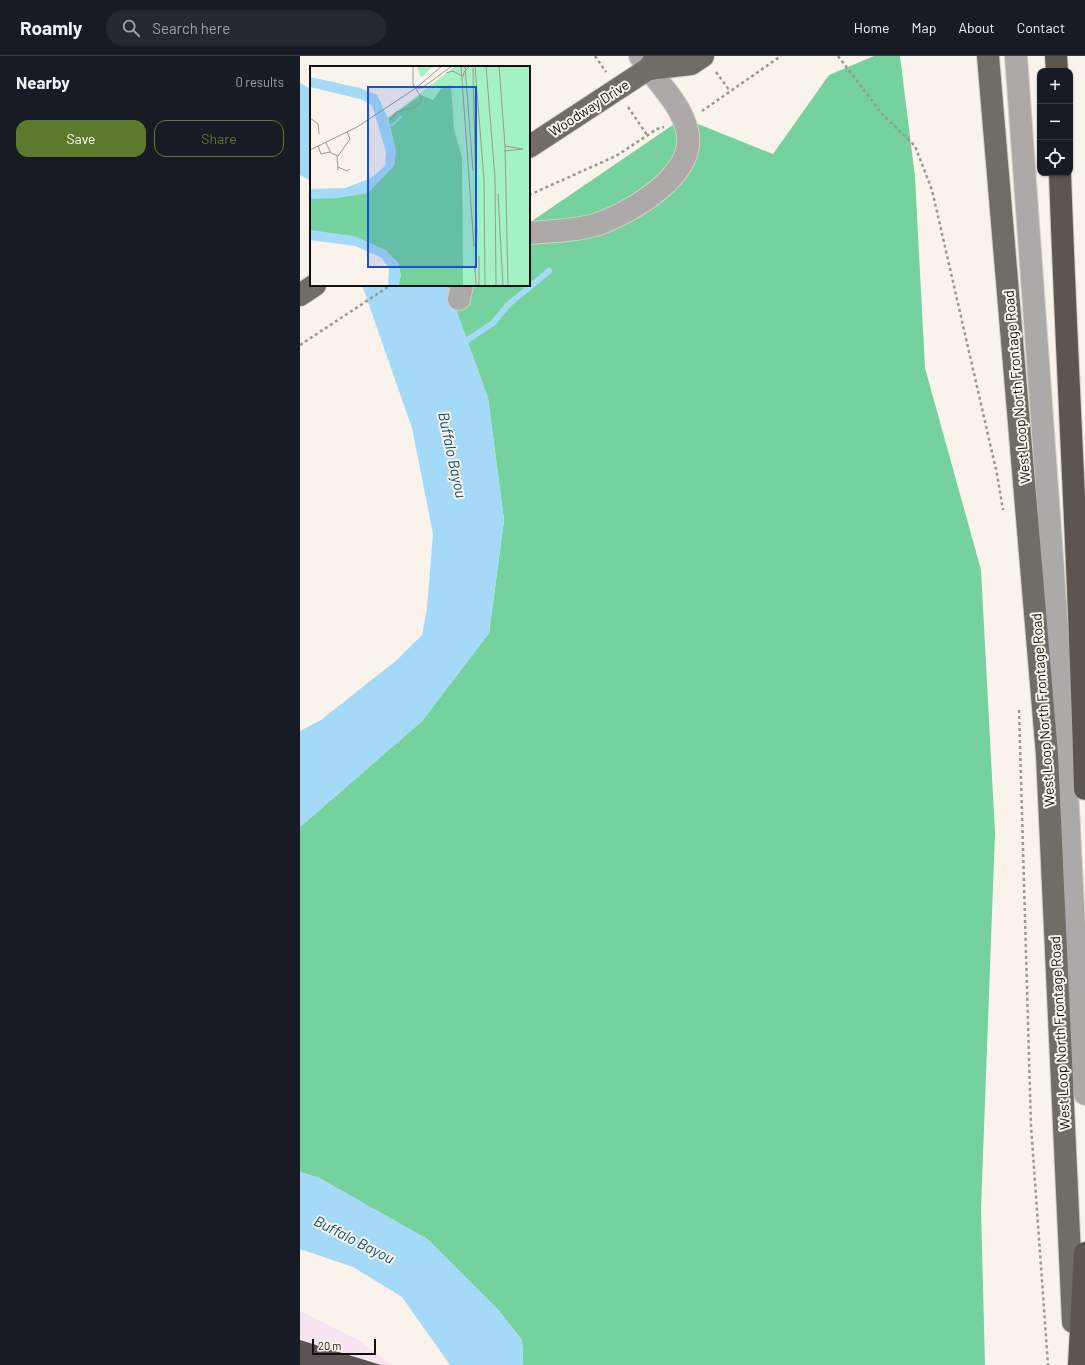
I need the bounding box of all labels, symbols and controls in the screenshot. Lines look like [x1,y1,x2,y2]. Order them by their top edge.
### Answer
search box [106,10,386,46]
text: Roamly [20,16,82,39]
icon: search [120,17,142,39]
text: Search here [152,19,230,37]
text: Home [854,19,890,36]
text: Map [912,19,936,36]
text: About [958,19,995,36]
text: Contact [1017,19,1065,36]
inset map [310,66,530,286]
map controls [1037,68,1073,176]
button: + [1037,68,1073,104]
text: Nearby [16,72,70,92]
text: 0 results [235,74,284,90]
street label: Woodway Drive [546,75,632,140]
button: − [1037,104,1073,140]
button: Save [16,120,146,157]
button: Share [154,120,284,157]
button: locate [1037,140,1073,176]
street label: West Loop North Frontage Road [1000,290,1033,484]
water label: Buffalo Bayou [435,410,471,500]
street label: West Loop North Frontage Road [1027,613,1058,807]
street label: West Loop North Frontage Road [1046,936,1073,1130]
water label: Buffalo Bayou [311,1211,398,1267]
scale bar [312,1337,376,1356]
text: 20 m [318,1339,341,1352]

